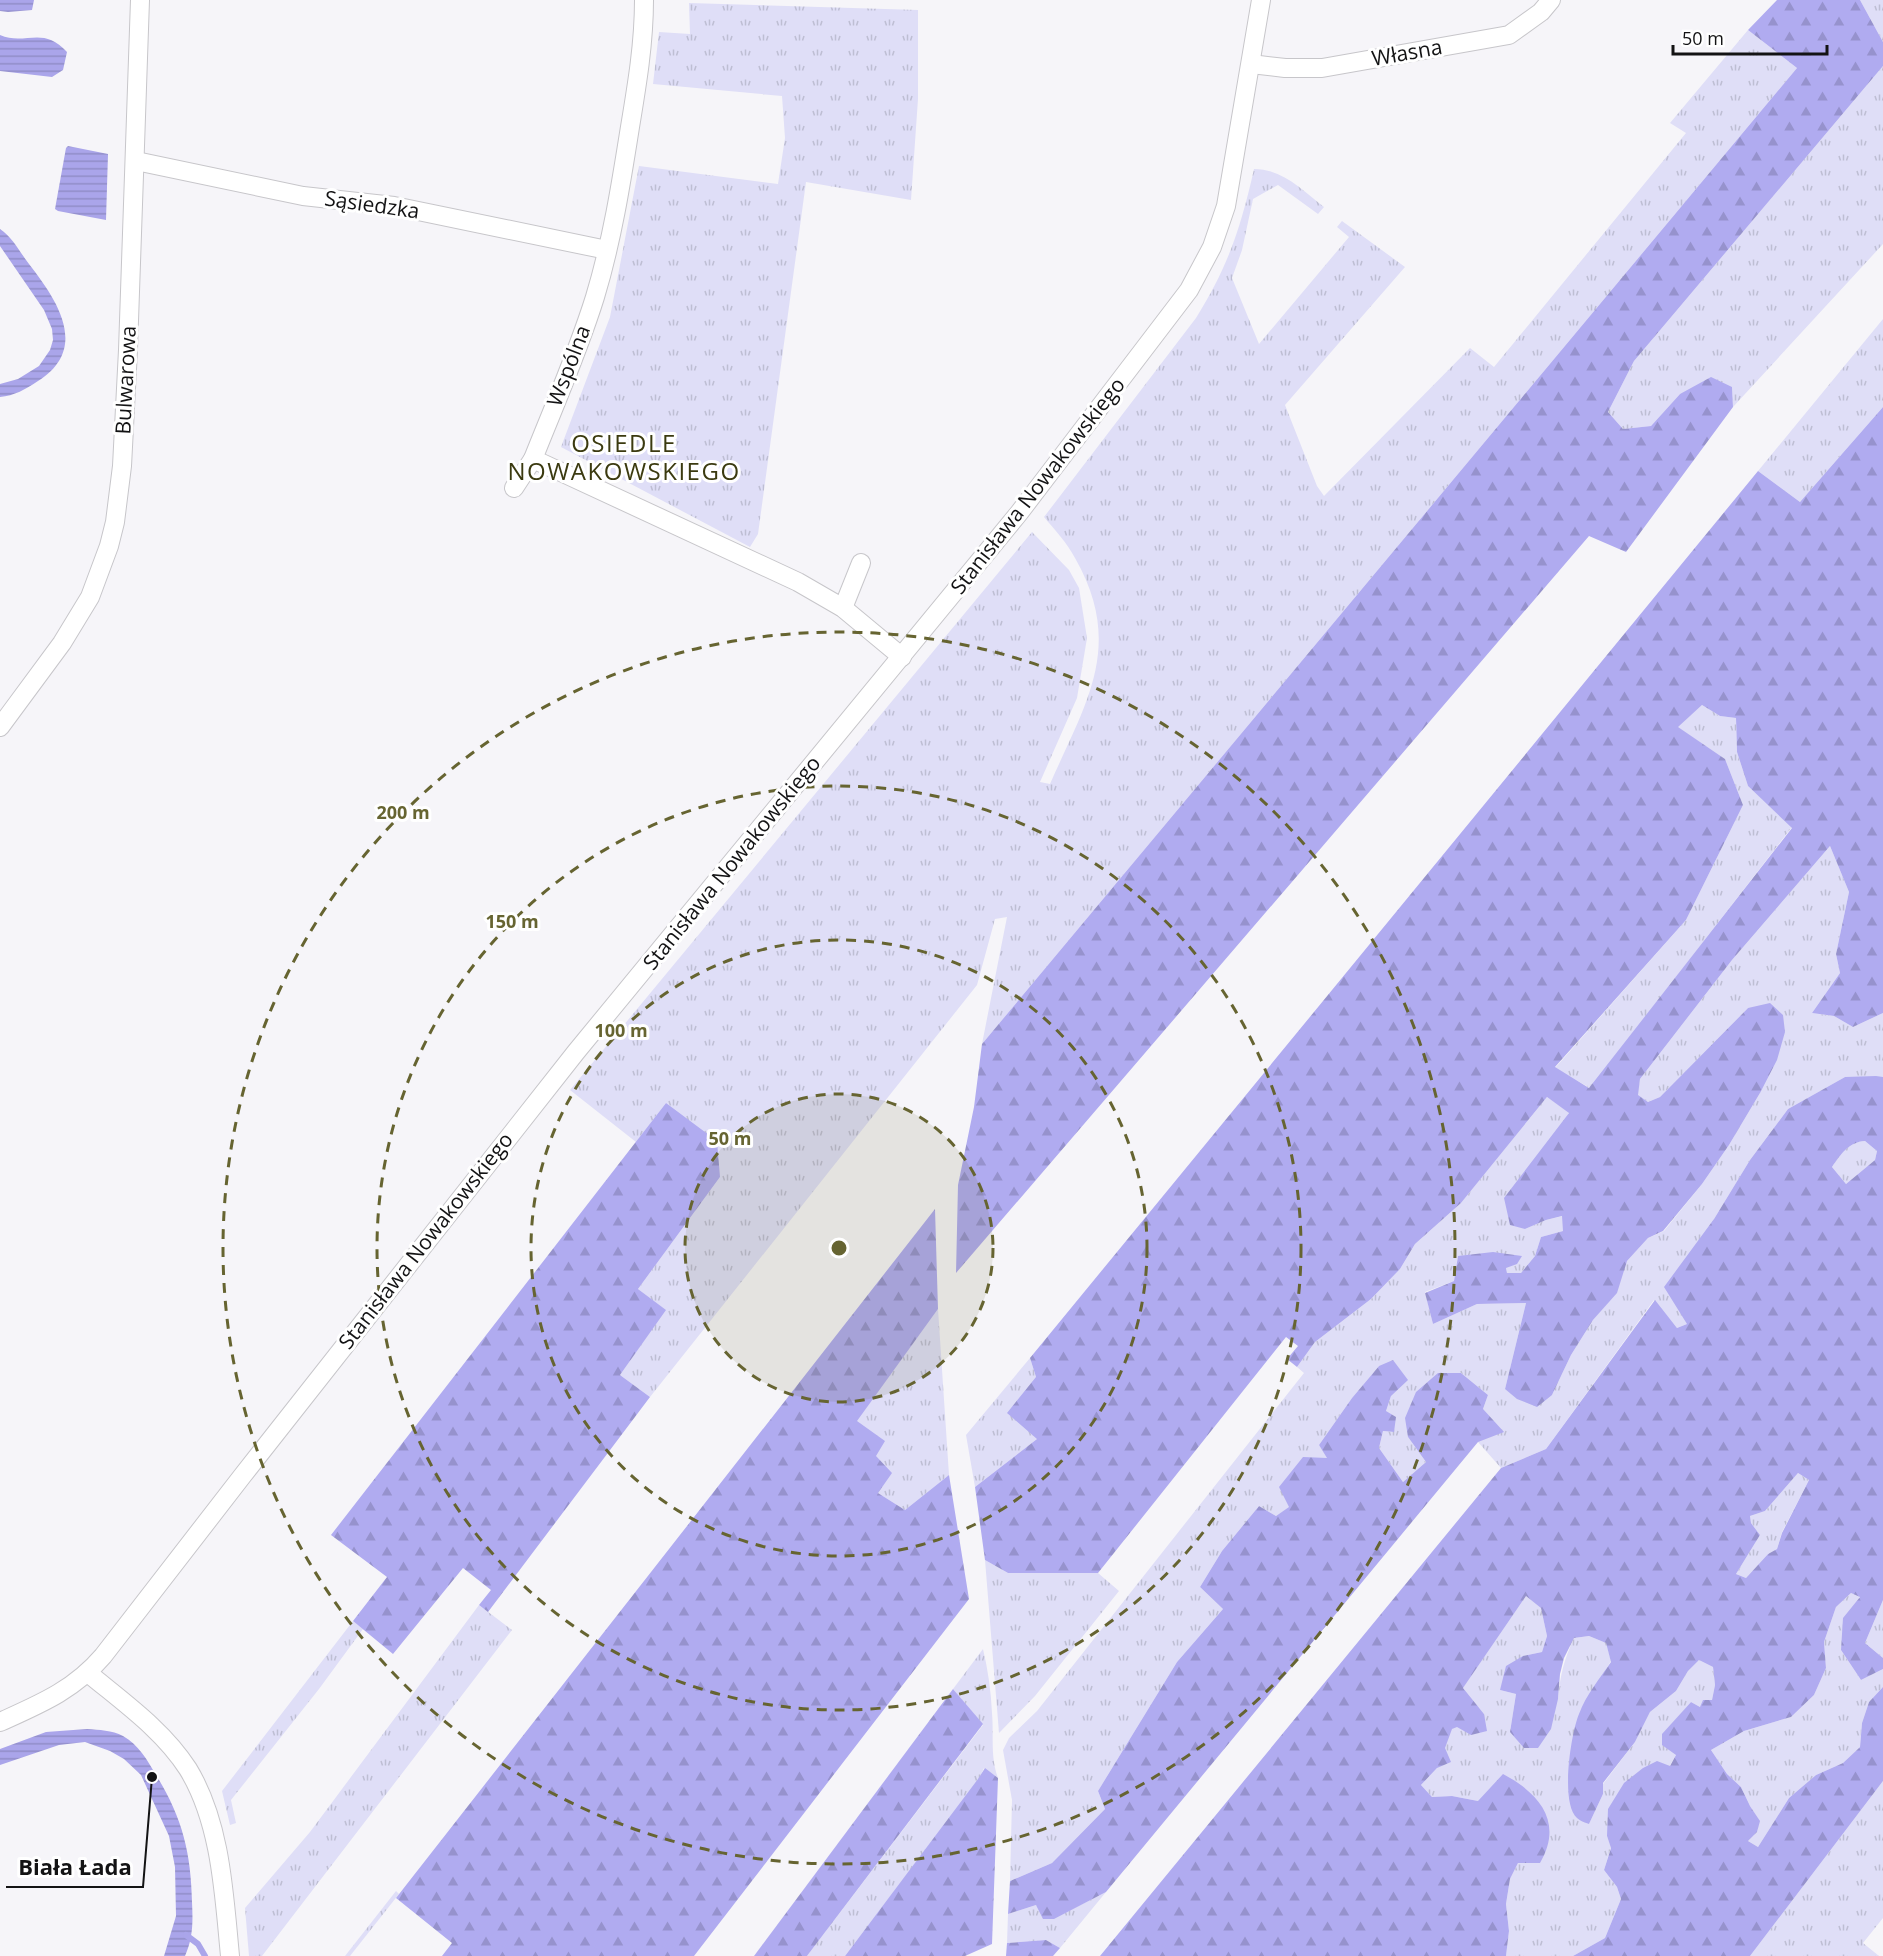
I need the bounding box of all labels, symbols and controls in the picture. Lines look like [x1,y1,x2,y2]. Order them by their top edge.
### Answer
scale bar [1673,18,1828,56]
text: 50 m [1682,26,1724,50]
street label: Własna [1369,32,1444,72]
street label: Sąsiedzka [323,183,421,225]
street label: Wspólna [540,321,596,410]
street label: Bulwarowa [108,325,142,435]
street label: Stanisława Nowakowskiego [944,371,1131,599]
district label: OSIEDLE NOWAKOWSKIEGO [507,426,741,487]
street label: Stanisława Nowakowskiego [636,750,826,975]
text: 200 m [376,800,430,824]
text: 150 m [485,909,539,933]
text: 100 m [594,1018,648,1042]
street label: Stanisława Nowakowskiego [332,1126,519,1354]
text: 50 m [709,1126,751,1150]
centre of rings [829,1238,849,1258]
callout: Biała Łada [6,1847,143,1887]
text: Biała Łada [18,1851,132,1881]

